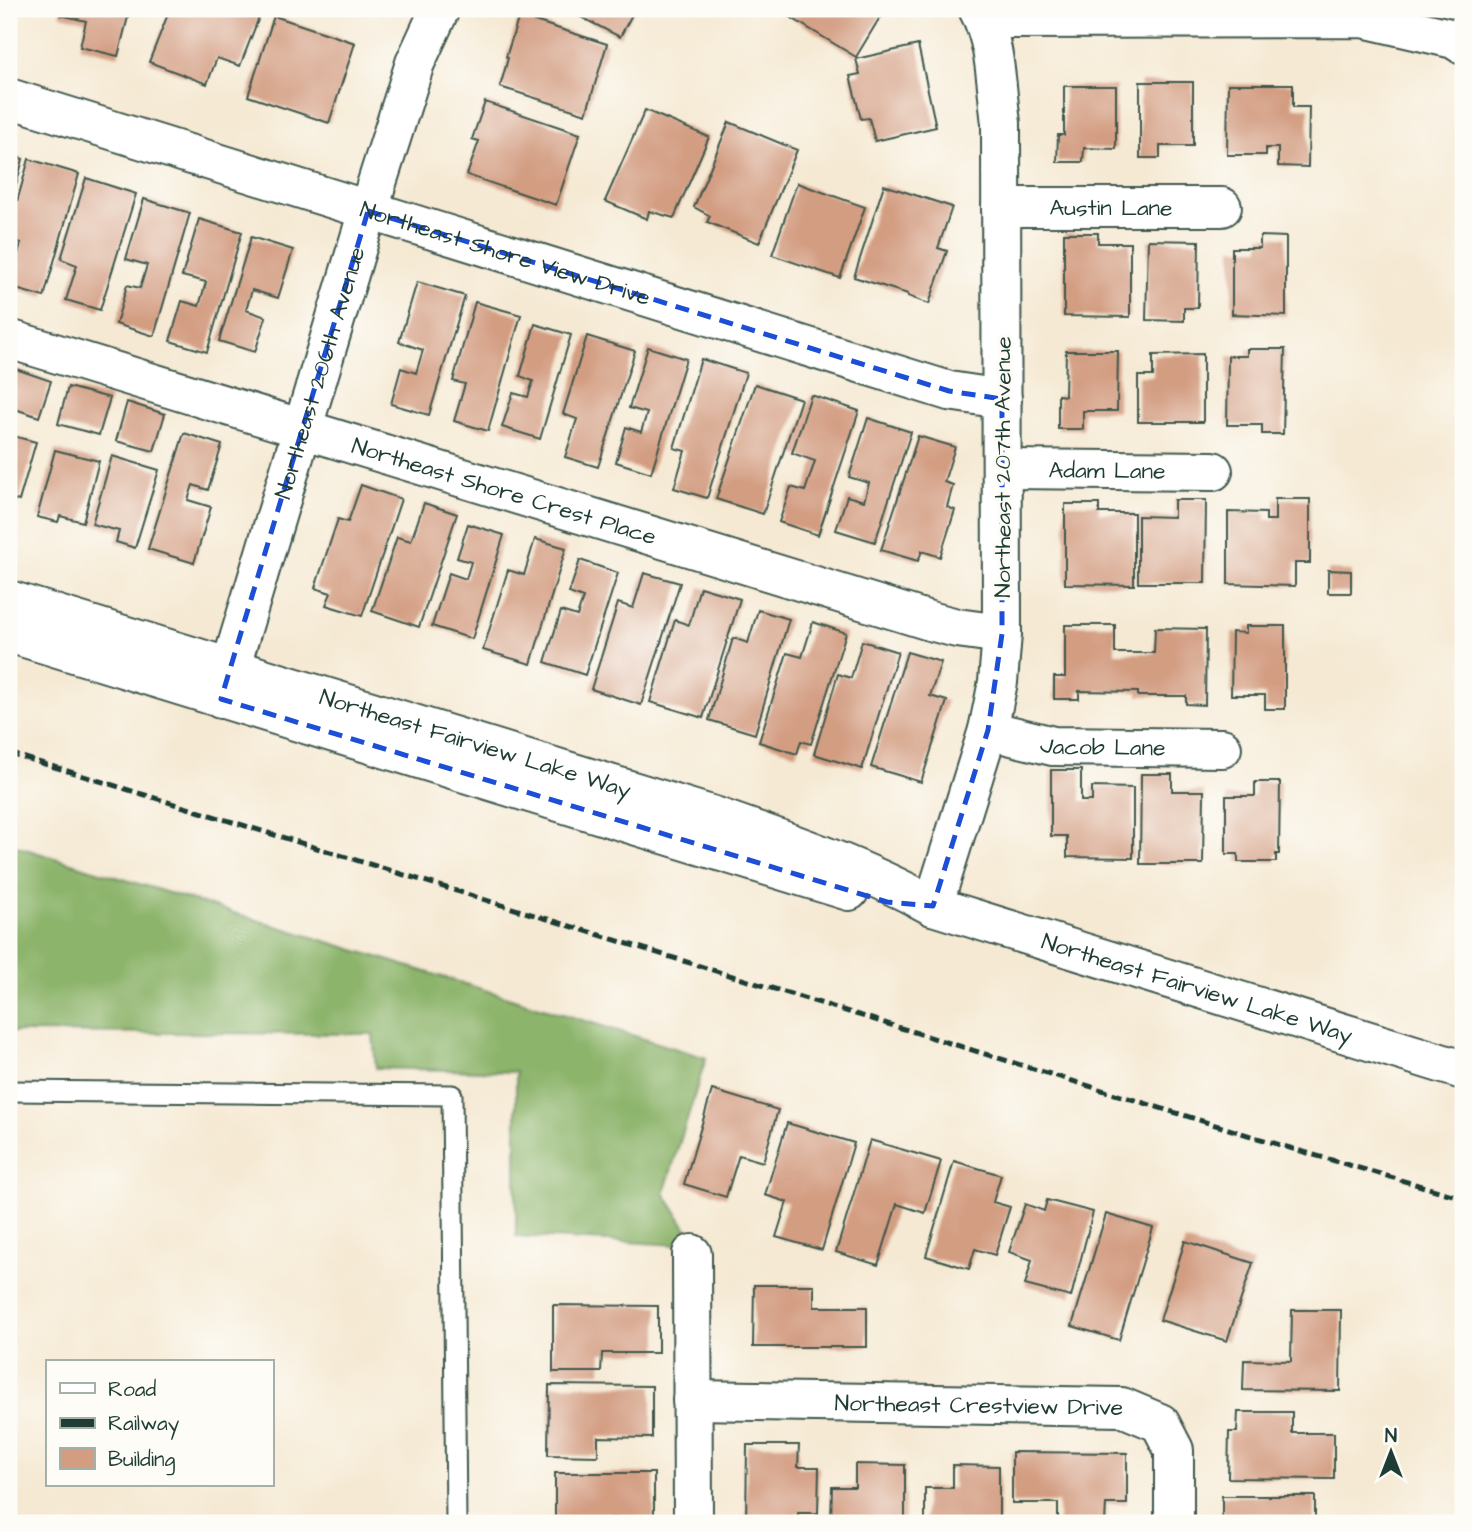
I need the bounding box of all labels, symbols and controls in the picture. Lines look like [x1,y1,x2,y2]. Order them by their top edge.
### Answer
street label: Austin Lane [1049,192,1173,224]
street label: Northeast Shore View Drive [356,193,654,314]
street label: Northeast 206th Avenue [267,243,373,503]
street label: Northeast 207th Avenue [987,336,1019,598]
street label: Northeast Shore Crest Place [348,430,660,553]
street label: Adam Lane [1048,454,1166,488]
street label: Northeast Fairview Lake Way [316,681,635,808]
street label: Jacob Lane [1037,728,1166,764]
street label: Northeast Fairview Lake Way [1037,926,1357,1053]
legend [46,1360,273,1486]
text: Road [108,1375,156,1404]
street label: Northeast Crestview Drive [834,1387,1123,1424]
text: Railway [108,1409,180,1440]
north arrow [1356,1416,1426,1486]
text: N [1385,1423,1397,1450]
text: Building [108,1445,176,1476]

